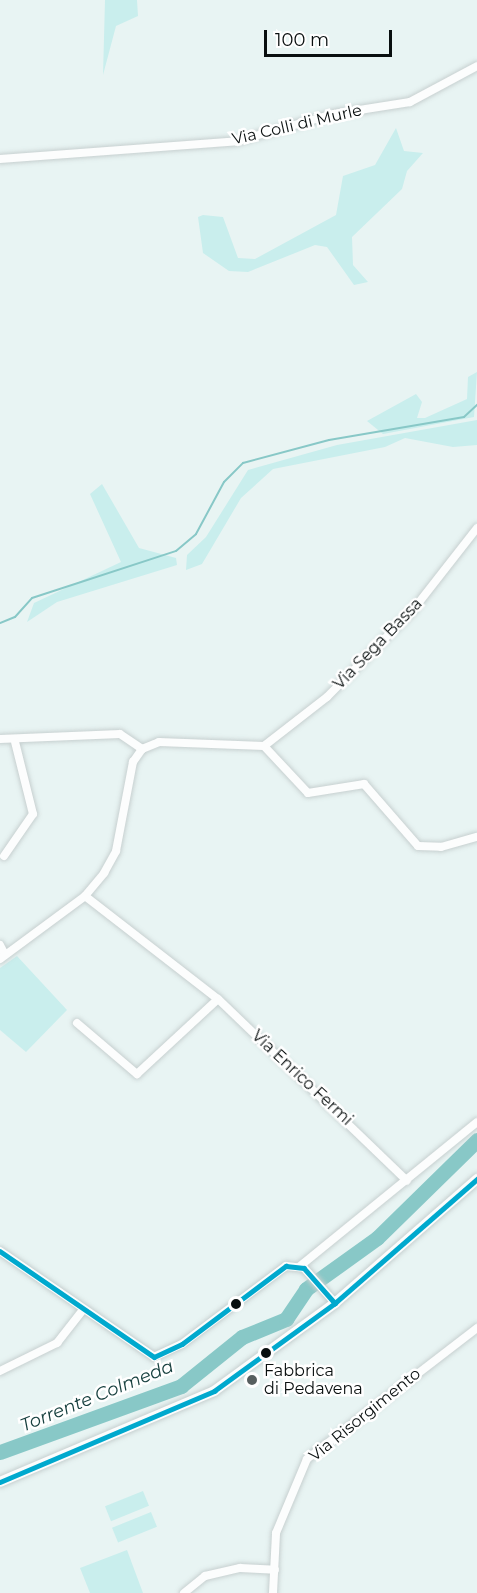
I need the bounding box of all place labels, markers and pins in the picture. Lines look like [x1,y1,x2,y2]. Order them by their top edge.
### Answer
unlabelled marker [230,1298,242,1310]
unlabelled marker [260,1347,272,1359]
place label: Fabbrica di Pedavena [264,1361,363,1399]
marker: Fabbrica di Pedavena [245,1373,259,1387]

